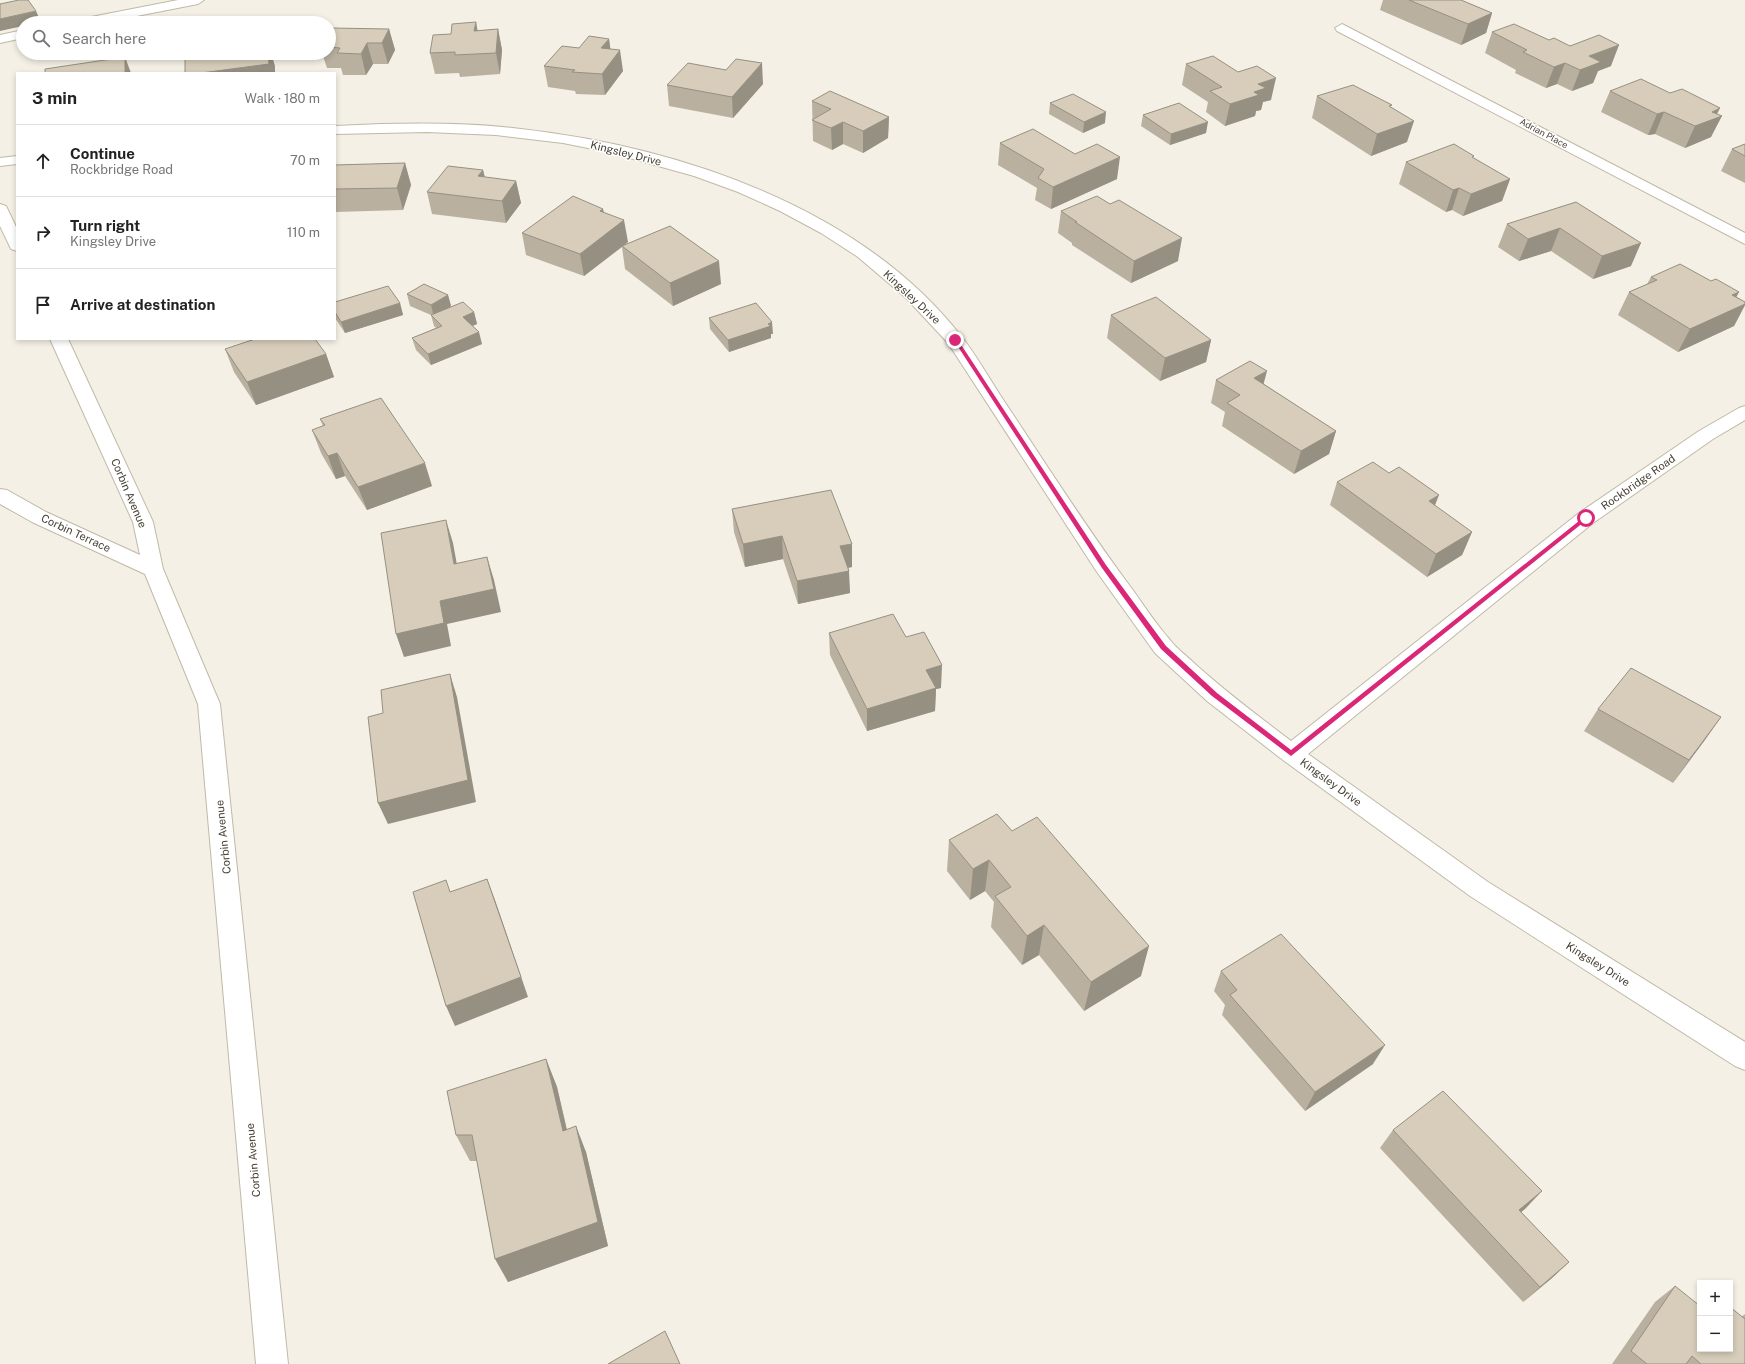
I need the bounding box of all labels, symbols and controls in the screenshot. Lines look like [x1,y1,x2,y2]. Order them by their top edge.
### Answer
search box [16,16,336,60]
icon: search [30,27,52,49]
text: Search here [62,30,146,47]
text: 3 min [32,88,77,108]
text: Walk · 180 m [245,91,320,106]
street label: Adrian Place [1518,116,1570,150]
street label: Kingsley Drive [589,138,663,168]
text: Continue [70,145,135,162]
icon: ahead [32,150,54,172]
text: 70 m [290,153,320,168]
text: Rockbridge Road [70,162,173,177]
text: Turn right [70,217,140,234]
icon: right [32,222,54,244]
text: 110 m [287,225,320,240]
text: Kingsley Drive [70,234,156,249]
street label: Kingsley Drive [881,268,943,326]
icon: arrive [32,294,54,316]
text: Arrive at destination [70,296,215,313]
route end [946,331,964,349]
street label: Rockbridge Road [1599,452,1677,512]
street label: Corbin Avenue [109,456,149,530]
route start [1577,509,1595,527]
street label: Corbin Terrace [39,512,113,554]
street label: Kingsley Drive [1298,756,1364,808]
street label: Corbin Avenue [213,799,233,875]
street label: Kingsley Drive [1564,940,1632,988]
street label: Corbin Avenue [244,1122,262,1198]
map controls [1697,1280,1733,1352]
button: + [1697,1280,1733,1316]
button: − [1697,1316,1733,1352]

